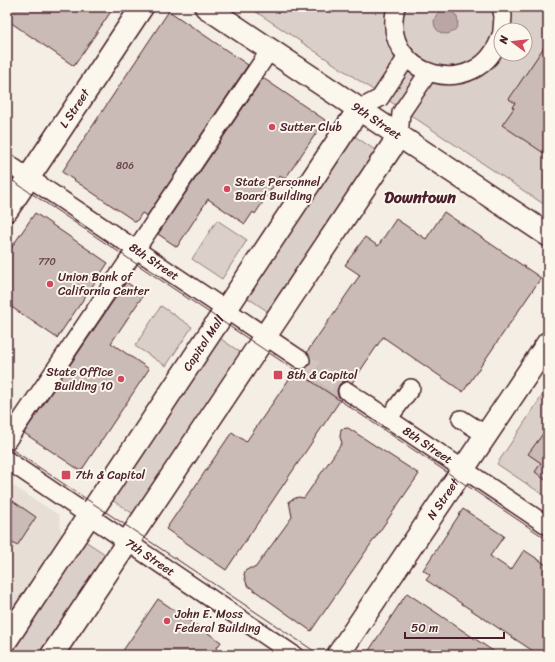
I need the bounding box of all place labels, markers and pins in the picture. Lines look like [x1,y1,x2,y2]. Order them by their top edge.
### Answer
place label: Sutter Club [280,116,342,138]
marker: Sutter Club [267,122,277,132]
place label: State Personnel Board Building [235,171,321,207]
marker: State Personnel Board Building [222,184,232,194]
place label: Union Bank of California Center [58,266,150,302]
marker: Union Bank of California Center [45,279,55,289]
place label: State Office Building 10 [46,361,113,397]
place label: 8th & Capitol [287,364,358,386]
marker: 8th & Capitol [272,369,284,381]
marker: State Office Building 10 [116,374,126,384]
place label: 7th & Capitol [75,464,146,486]
marker: 7th & Capitol [60,469,72,481]
place label: John E. Moss Federal Building [174,603,261,639]
marker: John E. Moss Federal Building [162,616,172,626]

